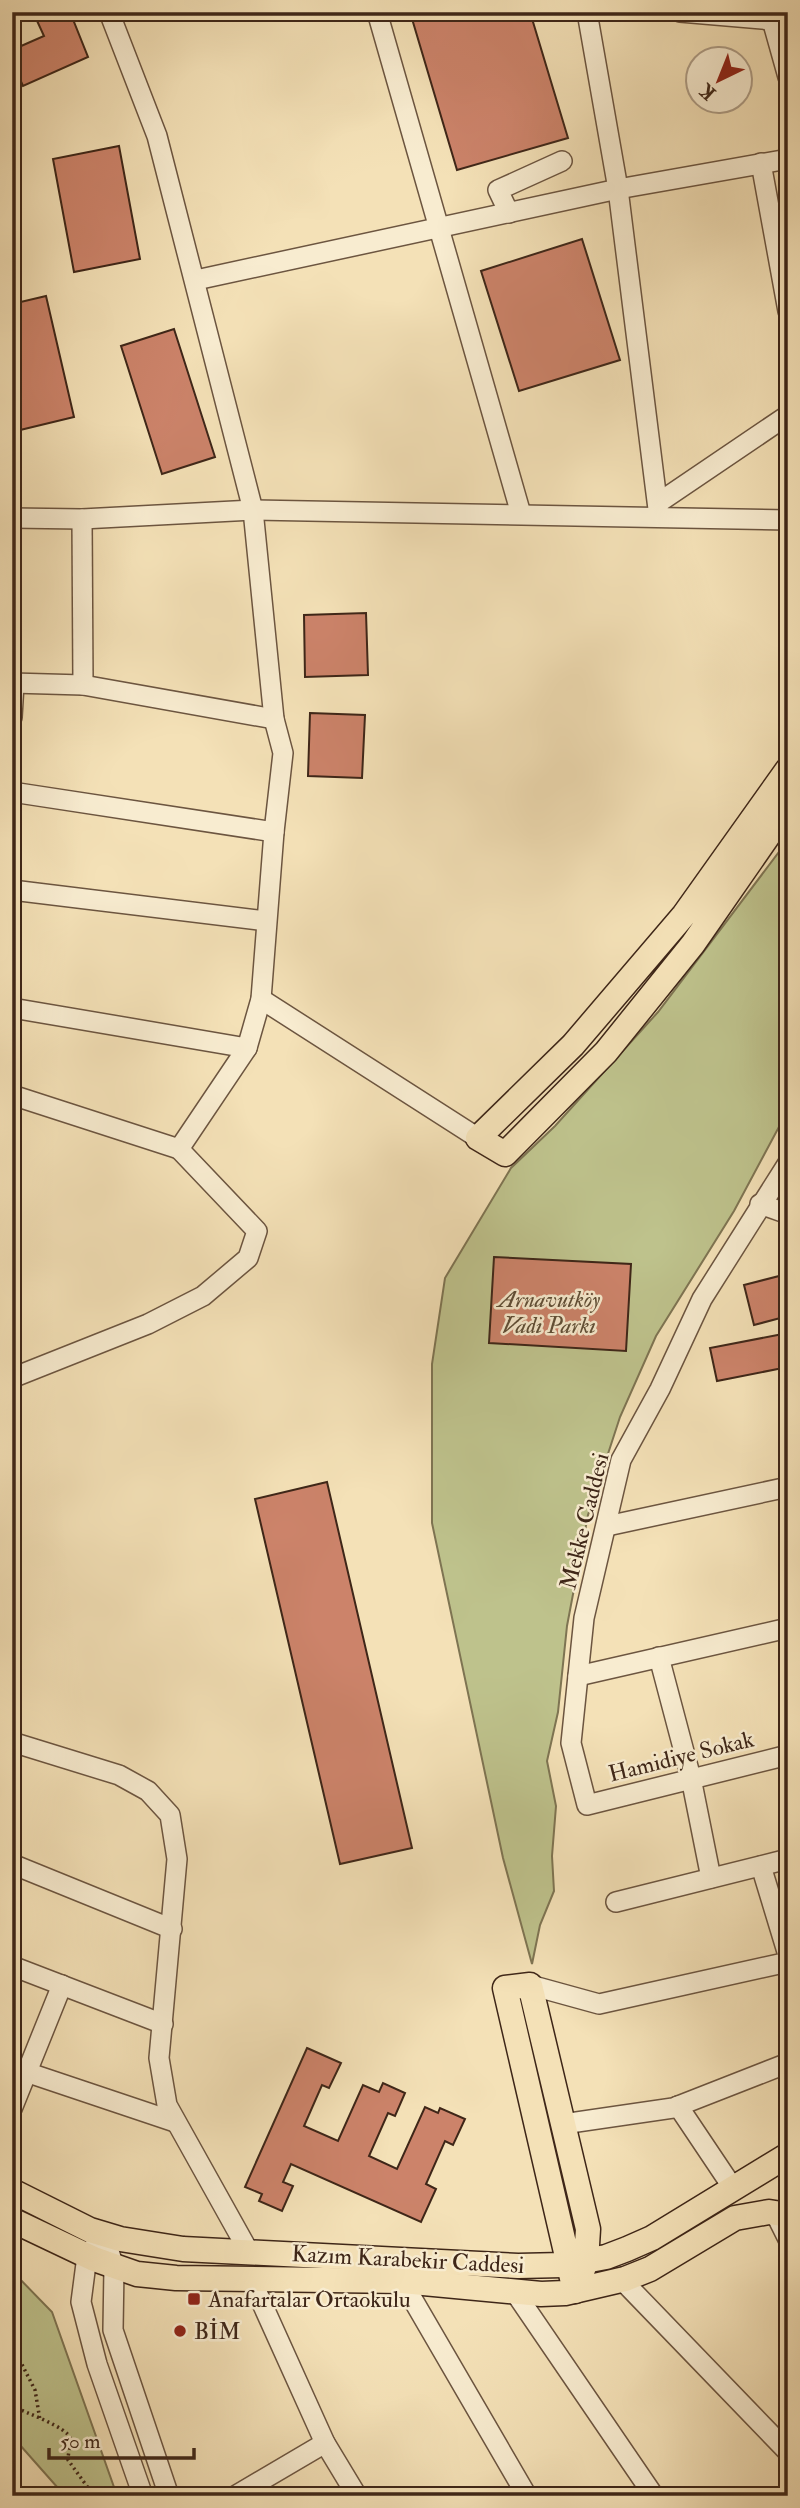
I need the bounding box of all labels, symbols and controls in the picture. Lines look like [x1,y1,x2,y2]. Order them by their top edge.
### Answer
north arrow [684,46,754,116]
text: K [695,78,721,105]
park label: Arnavutköy Vadi Parkı [495,1285,600,1340]
street label: Mekke Caddesi [553,1450,615,1593]
street label: Hamidiye Sokak [605,1724,757,1789]
street label: Kazım Karabekir Caddesi [291,2239,525,2280]
place label: Anafartalar Ortaokulu [207,2285,411,2314]
marker: Anafartalar Ortaokulu [186,2291,202,2307]
place label: BİM [194,2317,241,2346]
marker: BİM [172,2323,188,2339]
scale bar [49,2417,194,2461]
text: 50 m [60,2428,101,2455]

